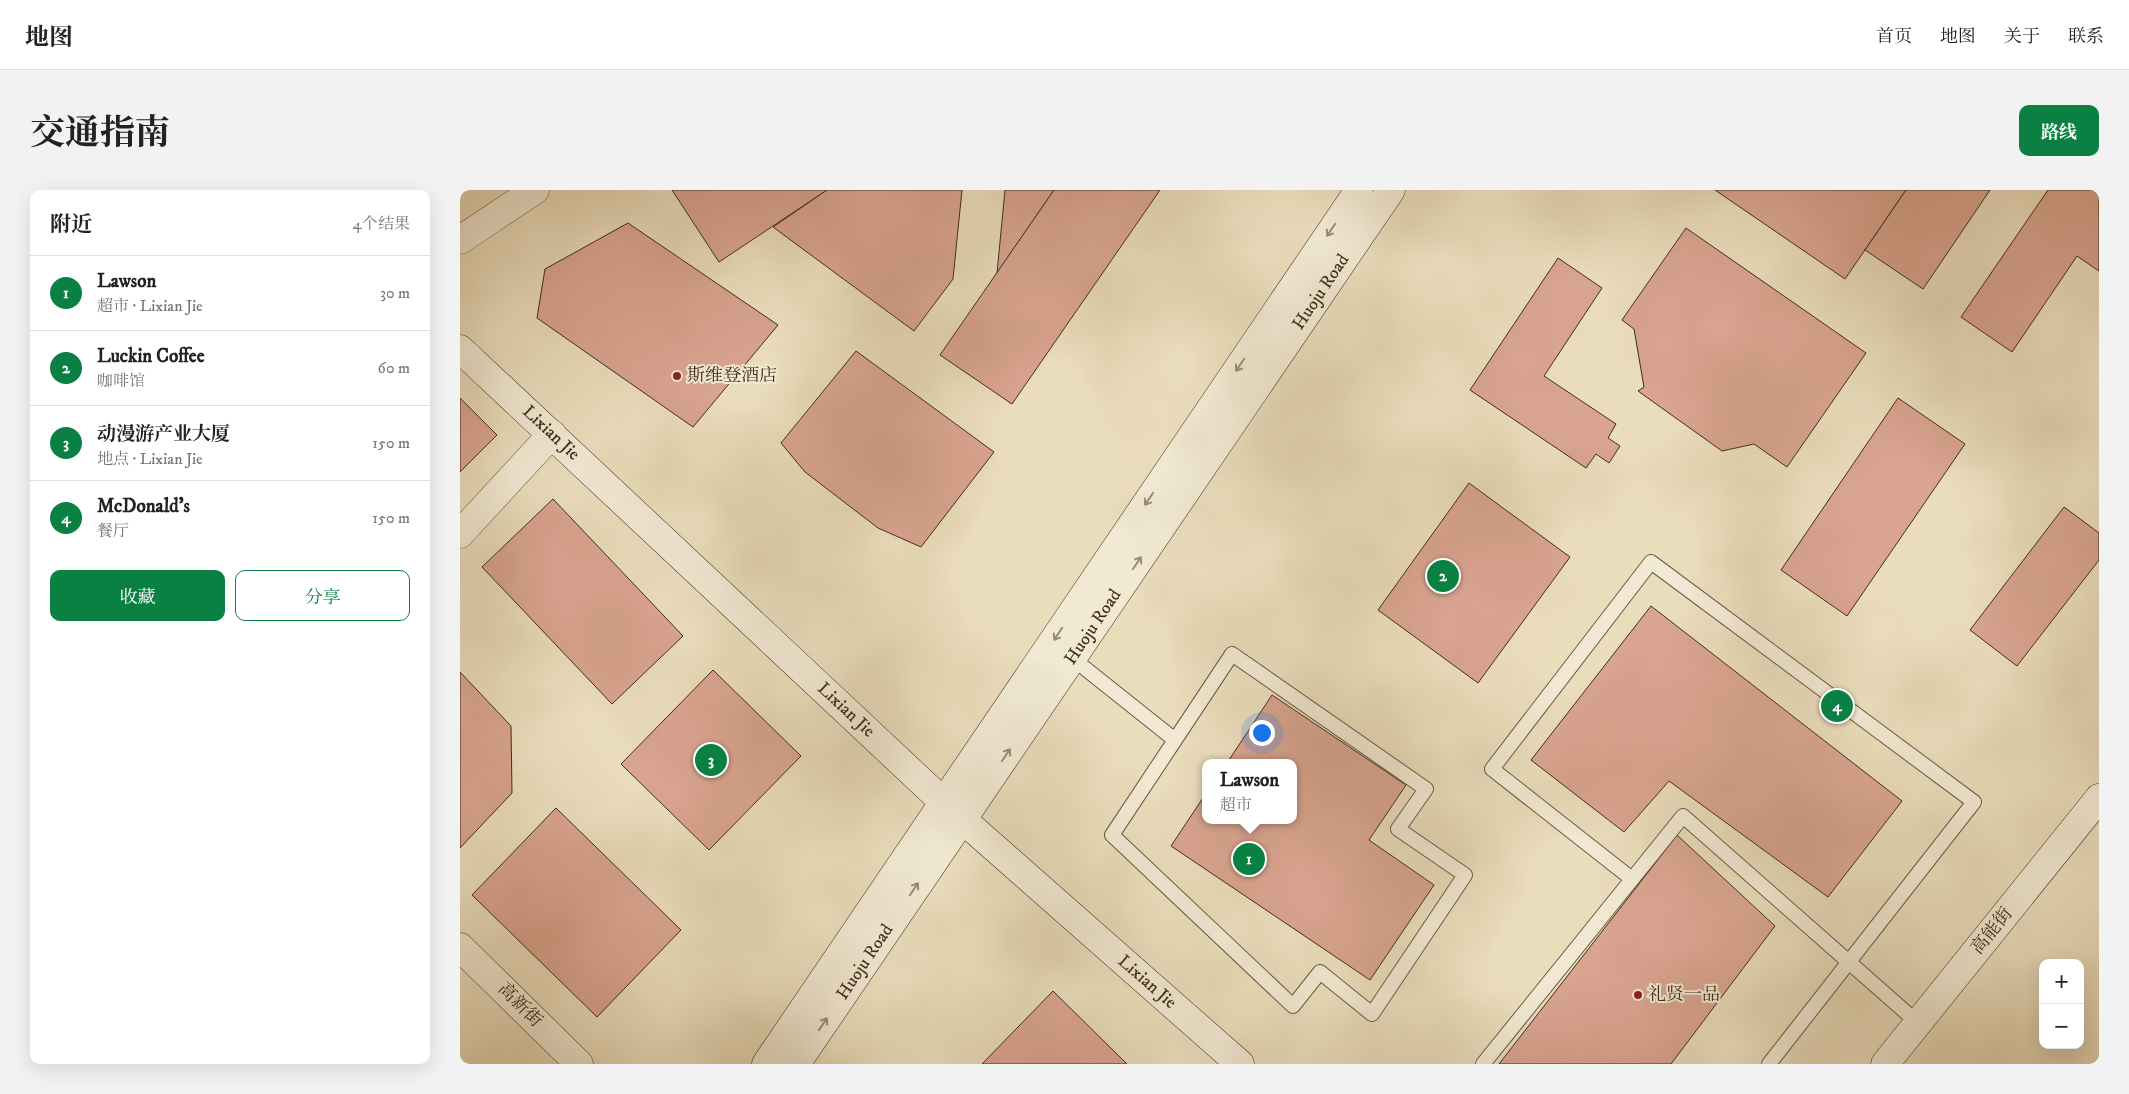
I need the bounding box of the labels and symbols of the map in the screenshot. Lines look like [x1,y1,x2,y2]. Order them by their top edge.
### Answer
one-way arrow [1326,223,1336,237]
street label: Huoju Road [1288,250,1354,334]
one-way arrow [1235,358,1245,372]
place label: 斯维登酒店 [687,365,777,387]
marker: 斯维登酒店 [671,370,683,382]
street label: Lixian Jie [518,401,584,465]
one-way arrow [1144,492,1154,506]
one-way arrow [1132,556,1142,570]
pin: 2 [1427,557,1459,595]
street label: Huoju Road [1060,585,1126,669]
one-way arrow [1052,626,1062,640]
street label: Lixian Jie [813,678,879,742]
pin: 4 [1821,687,1853,725]
your location [1249,720,1275,746]
pin: 3 [695,741,727,779]
one-way arrow [1001,748,1011,762]
pin: 1 [1233,840,1265,878]
one-way arrow [909,883,919,897]
street label: 高能街 [1966,903,2018,959]
street label: Huoju Road [832,920,898,1004]
street label: Lixian Jie [1113,950,1181,1014]
street label: 高新街 [493,978,547,1032]
place label: 礼贤一品 [1648,984,1720,1006]
marker: 礼贤一品 [1632,989,1644,1001]
one-way arrow [818,1017,828,1031]

